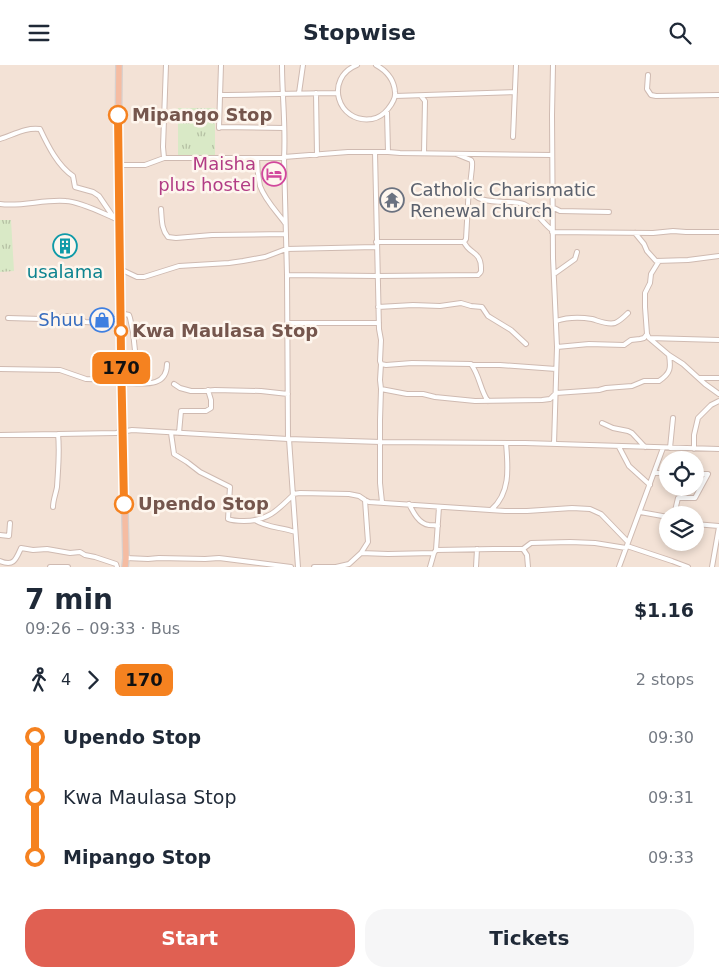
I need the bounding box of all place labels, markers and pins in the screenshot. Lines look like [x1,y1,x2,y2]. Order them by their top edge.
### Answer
place label: Mipango Stop [132,104,272,125]
marker: Mipango Stop [108,105,128,125]
place label: Maisha plus hostel [158,153,256,195]
hotel icon: Maisha plus hostel [261,161,287,187]
place label: Catholic Charismatic Renewal church [410,179,596,221]
temple icon: Catholic Charismatic Renewal church [379,187,405,213]
building icon: usalama [52,233,78,259]
place label: usalama [27,261,103,282]
shop icon: Shuu [89,307,115,333]
place label: Shuu [38,309,84,330]
place label: Kwa Maulasa Stop [132,320,318,341]
marker: Kwa Maulasa Stop [114,324,128,338]
place label: Upendo Stop [138,493,269,514]
marker: Upendo Stop [114,494,134,514]

